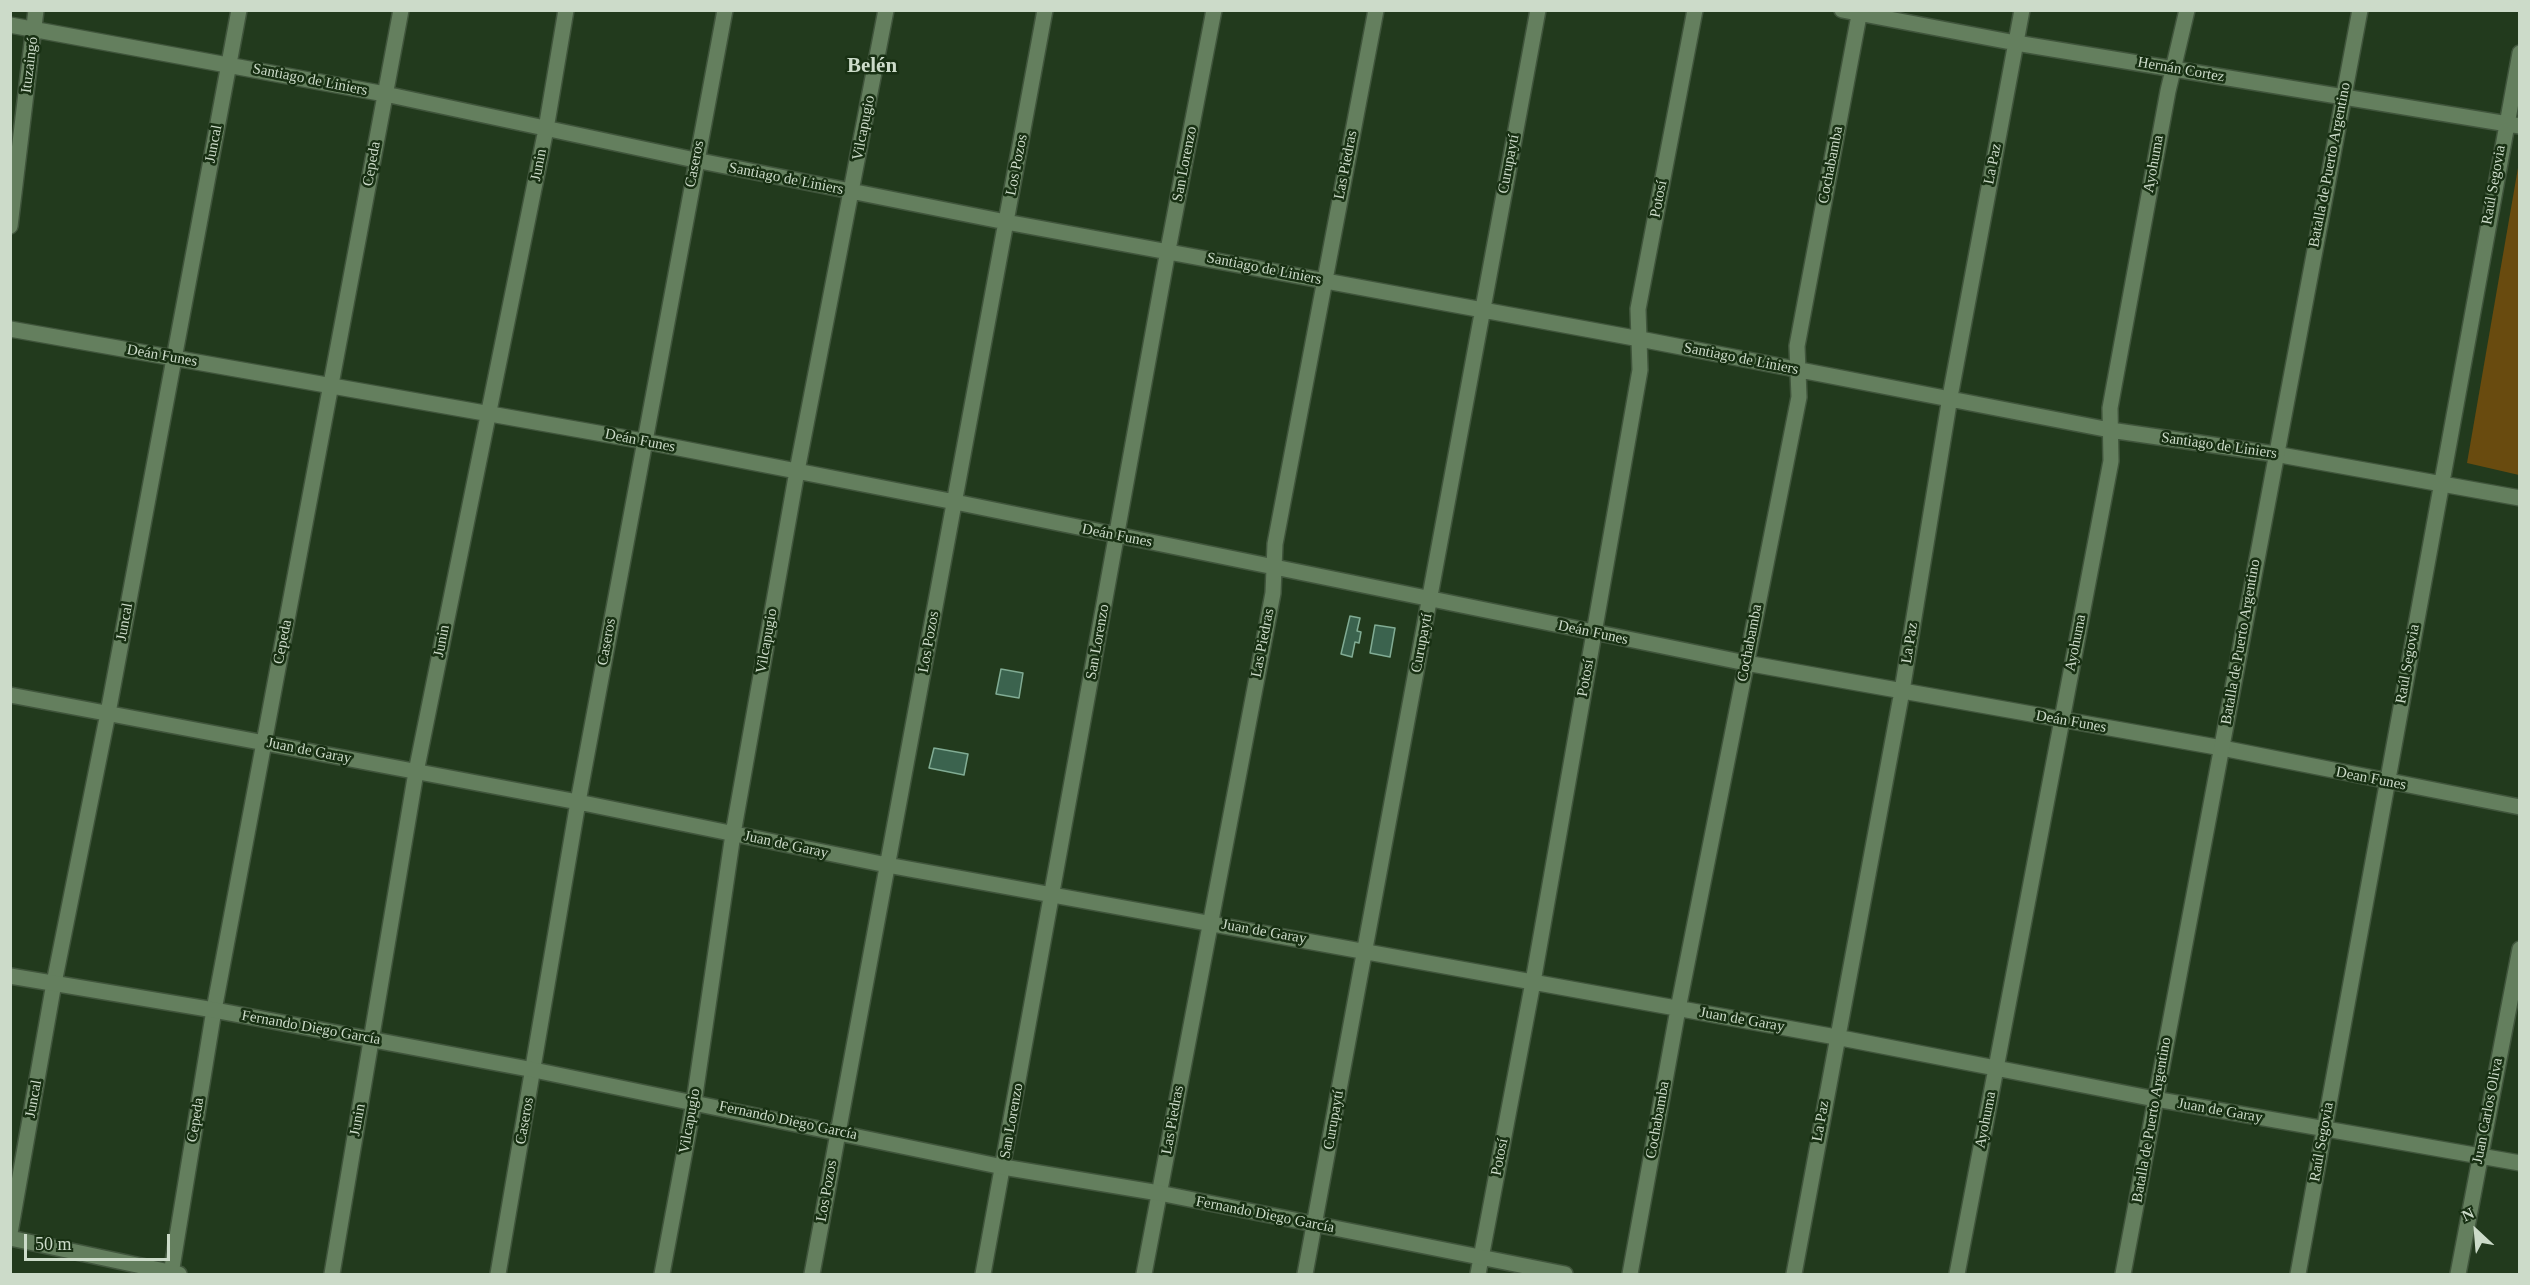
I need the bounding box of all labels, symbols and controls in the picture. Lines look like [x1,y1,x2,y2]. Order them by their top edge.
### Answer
street label: Ituzaingó [18,36,42,94]
district label: Belén [847,54,897,80]
street label: Hernán Cortez [2136,54,2226,86]
street label: Santiago de Liniers [251,60,369,100]
street label: Batalla de Puerto Argentino [2305,81,2355,249]
street label: Vilcapugio [849,94,879,162]
street label: Juncal [202,123,226,165]
street label: San Lorenzo [1169,125,1201,203]
street label: Cochabamba [1815,125,1847,205]
street label: Las Piedras [1331,129,1361,201]
street label: Los Pozos [1002,133,1032,197]
street label: Curupaytí [1494,133,1524,195]
street label: Ayohuma [2140,134,2168,194]
street label: Caseros [682,139,708,189]
street label: Cepeda [359,140,385,188]
street label: La Paz [1980,142,2006,186]
street label: Raúl Segovia [2478,144,2510,226]
street label: Junin [527,147,551,183]
street label: Santiago de Liniers [727,159,845,199]
street label: Potosí [1647,179,1671,219]
street label: Santiago de Liniers [1205,249,1323,289]
street label: Santiago de Liniers [1682,339,1800,379]
street label: Deán Funes [125,341,199,371]
street label: Deán Funes [603,425,677,457]
street label: Santiago de Liniers [2160,429,2278,463]
street label: Deán Funes [1080,520,1154,552]
street label: Batalla de Puerto Argentino [2218,558,2264,726]
street label: Juncal [113,602,137,642]
street label: San Lorenzo [1083,603,1113,681]
street label: Cochabamba [1734,603,1766,683]
street label: Vilcapugio [752,607,782,675]
street label: Las Piedras [1248,607,1278,679]
street label: Los Pozos [915,610,943,674]
street label: Curupaytí [1407,612,1437,674]
street label: Ayohuma [2062,613,2090,673]
street label: Caseros [594,617,620,667]
street label: Deán Funes [1556,617,1630,649]
street label: Cepeda [270,618,296,666]
street label: La Paz [1898,621,1922,665]
street label: Junin [430,623,454,659]
street label: Raúl Segovia [2392,623,2424,705]
street label: Potosí [1574,658,1598,698]
street label: Deán Funes [2034,707,2108,737]
street label: Juan de Garay [265,734,353,768]
street label: Dean Funes [2334,763,2408,795]
street label: Juan de Garay [742,827,830,863]
street label: Juan de Garay [1220,916,1308,948]
street label: Juan de Garay [1698,1004,1786,1036]
street label: Fernando Diego García [240,1007,382,1049]
street label: Batalla de Puerto Argentino [2129,1036,2175,1204]
street label: Juan Carlos Oliva [2469,1057,2507,1165]
street label: Juncal [22,1079,46,1119]
street label: Cochabamba [1642,1080,1674,1160]
street label: San Lorenzo [997,1082,1027,1160]
street label: Las Piedras [1158,1084,1188,1156]
street label: Vilcapugio [675,1087,705,1155]
street label: Curupaytí [1320,1089,1348,1151]
street label: Ayohuma [1972,1090,2000,1150]
street label: Juan de Garay [2176,1095,2264,1127]
street label: Cepeda [184,1096,208,1144]
street label: Caseros [512,1096,538,1146]
street label: Fernando Diego García [717,1098,859,1144]
street label: La Paz [1809,1099,1833,1143]
street label: Raúl Segovia [2306,1101,2338,1183]
street label: Junin [346,1102,370,1138]
street label: Potosí [1488,1137,1512,1177]
street label: Los Pozos [813,1159,841,1223]
street label: Fernando Diego García [1194,1193,1336,1237]
north arrow [2446,1201,2506,1261]
text: N [2459,1204,2477,1225]
scale bar [27,1222,172,1260]
text: 50 m [35,1234,72,1254]

